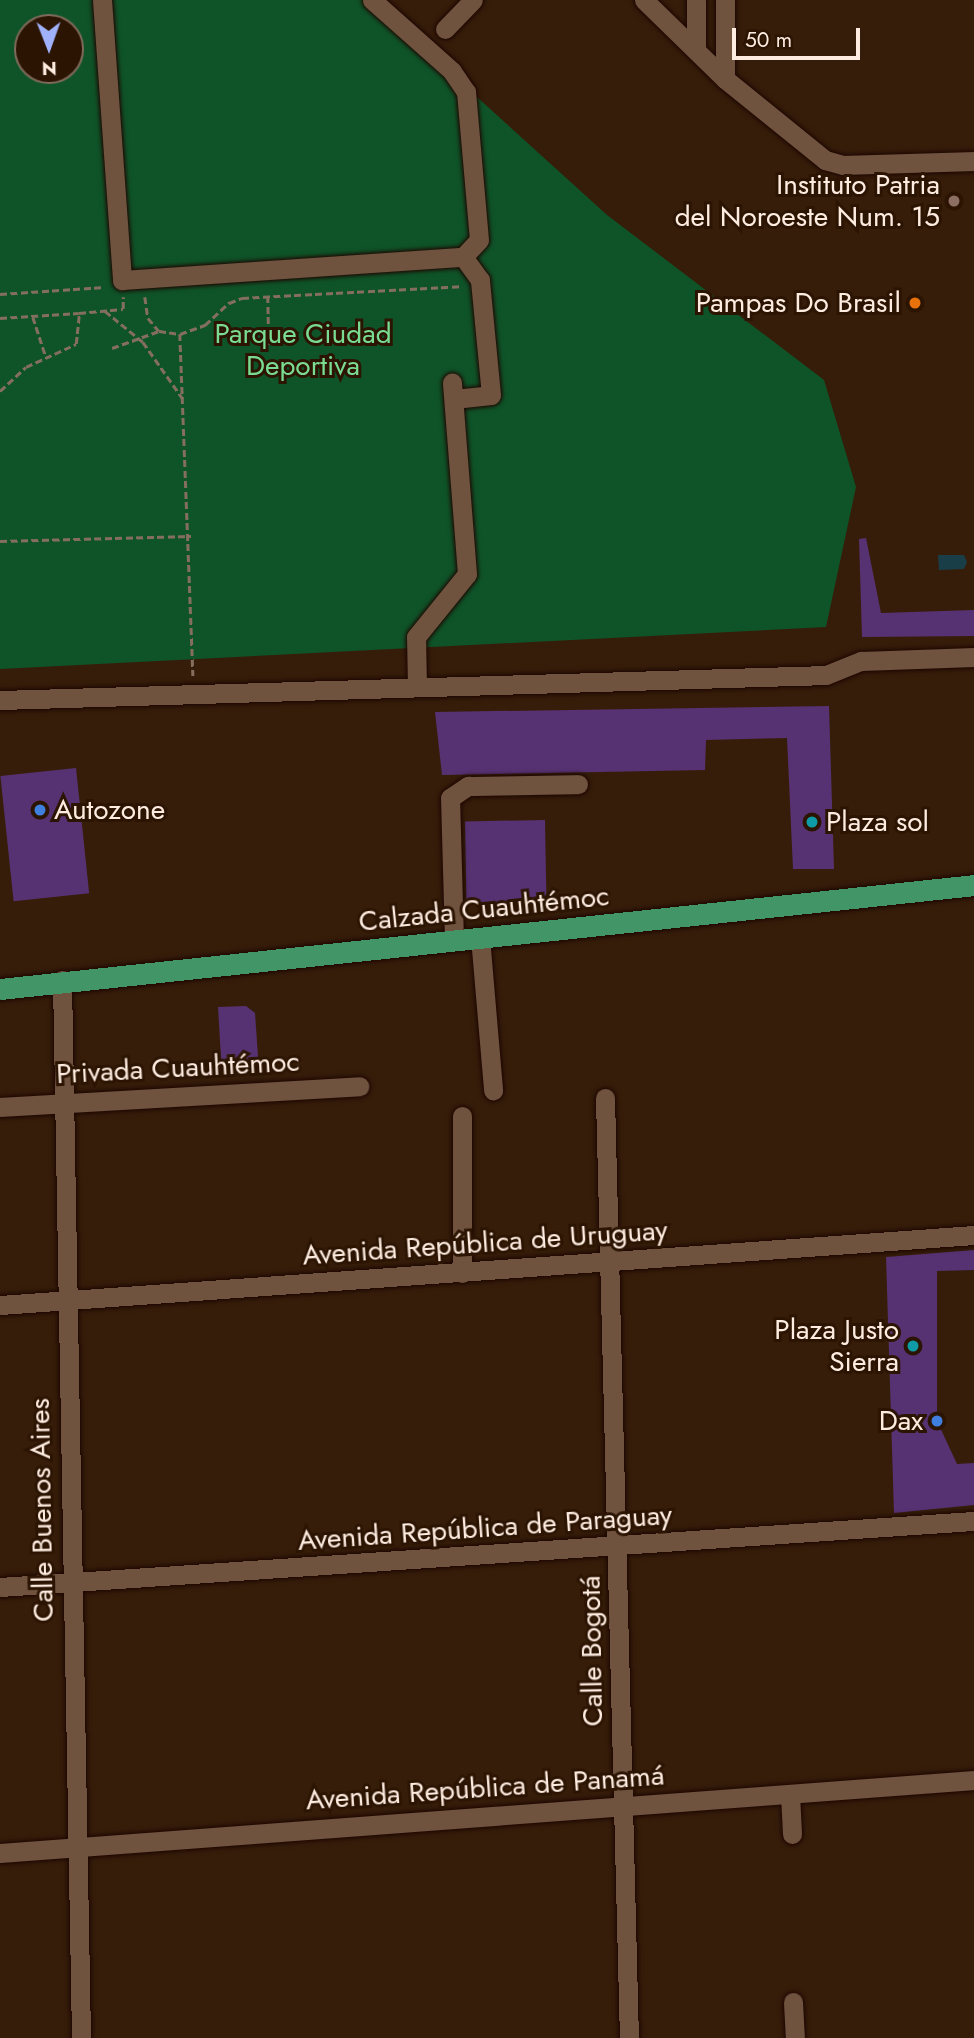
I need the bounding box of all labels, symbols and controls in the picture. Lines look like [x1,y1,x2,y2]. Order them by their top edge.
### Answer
north arrow [14,14,84,84]
scale bar [736,14,864,58]
text: 50 m [745,25,792,55]
text: N [42,55,57,82]
place label: Instituto Patria del Noroeste Num. 15 [675,168,940,234]
marker: Instituto Patria del Noroeste Num. 15 [946,193,962,209]
place label: Pampas Do Brasil [696,286,901,320]
marker: Pampas Do Brasil [907,295,923,311]
park label: Parque Ciudad Deportiva [214,317,392,383]
place label: Autozone [54,793,165,827]
marker: Autozone [32,802,48,818]
place label: Plaza sol [826,805,929,839]
marker: Plaza sol [804,814,820,830]
street label: Calzada Cuauhtémoc [357,879,611,939]
street label: Privada Cuauhtémoc [55,1045,301,1091]
street label: Avenida República de Uruguay [301,1213,669,1273]
place label: Plaza Justo Sierra [774,1313,899,1379]
marker: Plaza Justo Sierra [905,1338,921,1354]
street label: Calle Buenos Aires [23,1398,61,1622]
place label: Dax [879,1404,923,1438]
marker: Dax [929,1413,945,1429]
street label: Avenida República de Paraguay [297,1498,673,1558]
street label: Calle Bogotá [574,1575,610,1727]
street label: Avenida República de Panamá [305,1759,665,1817]

